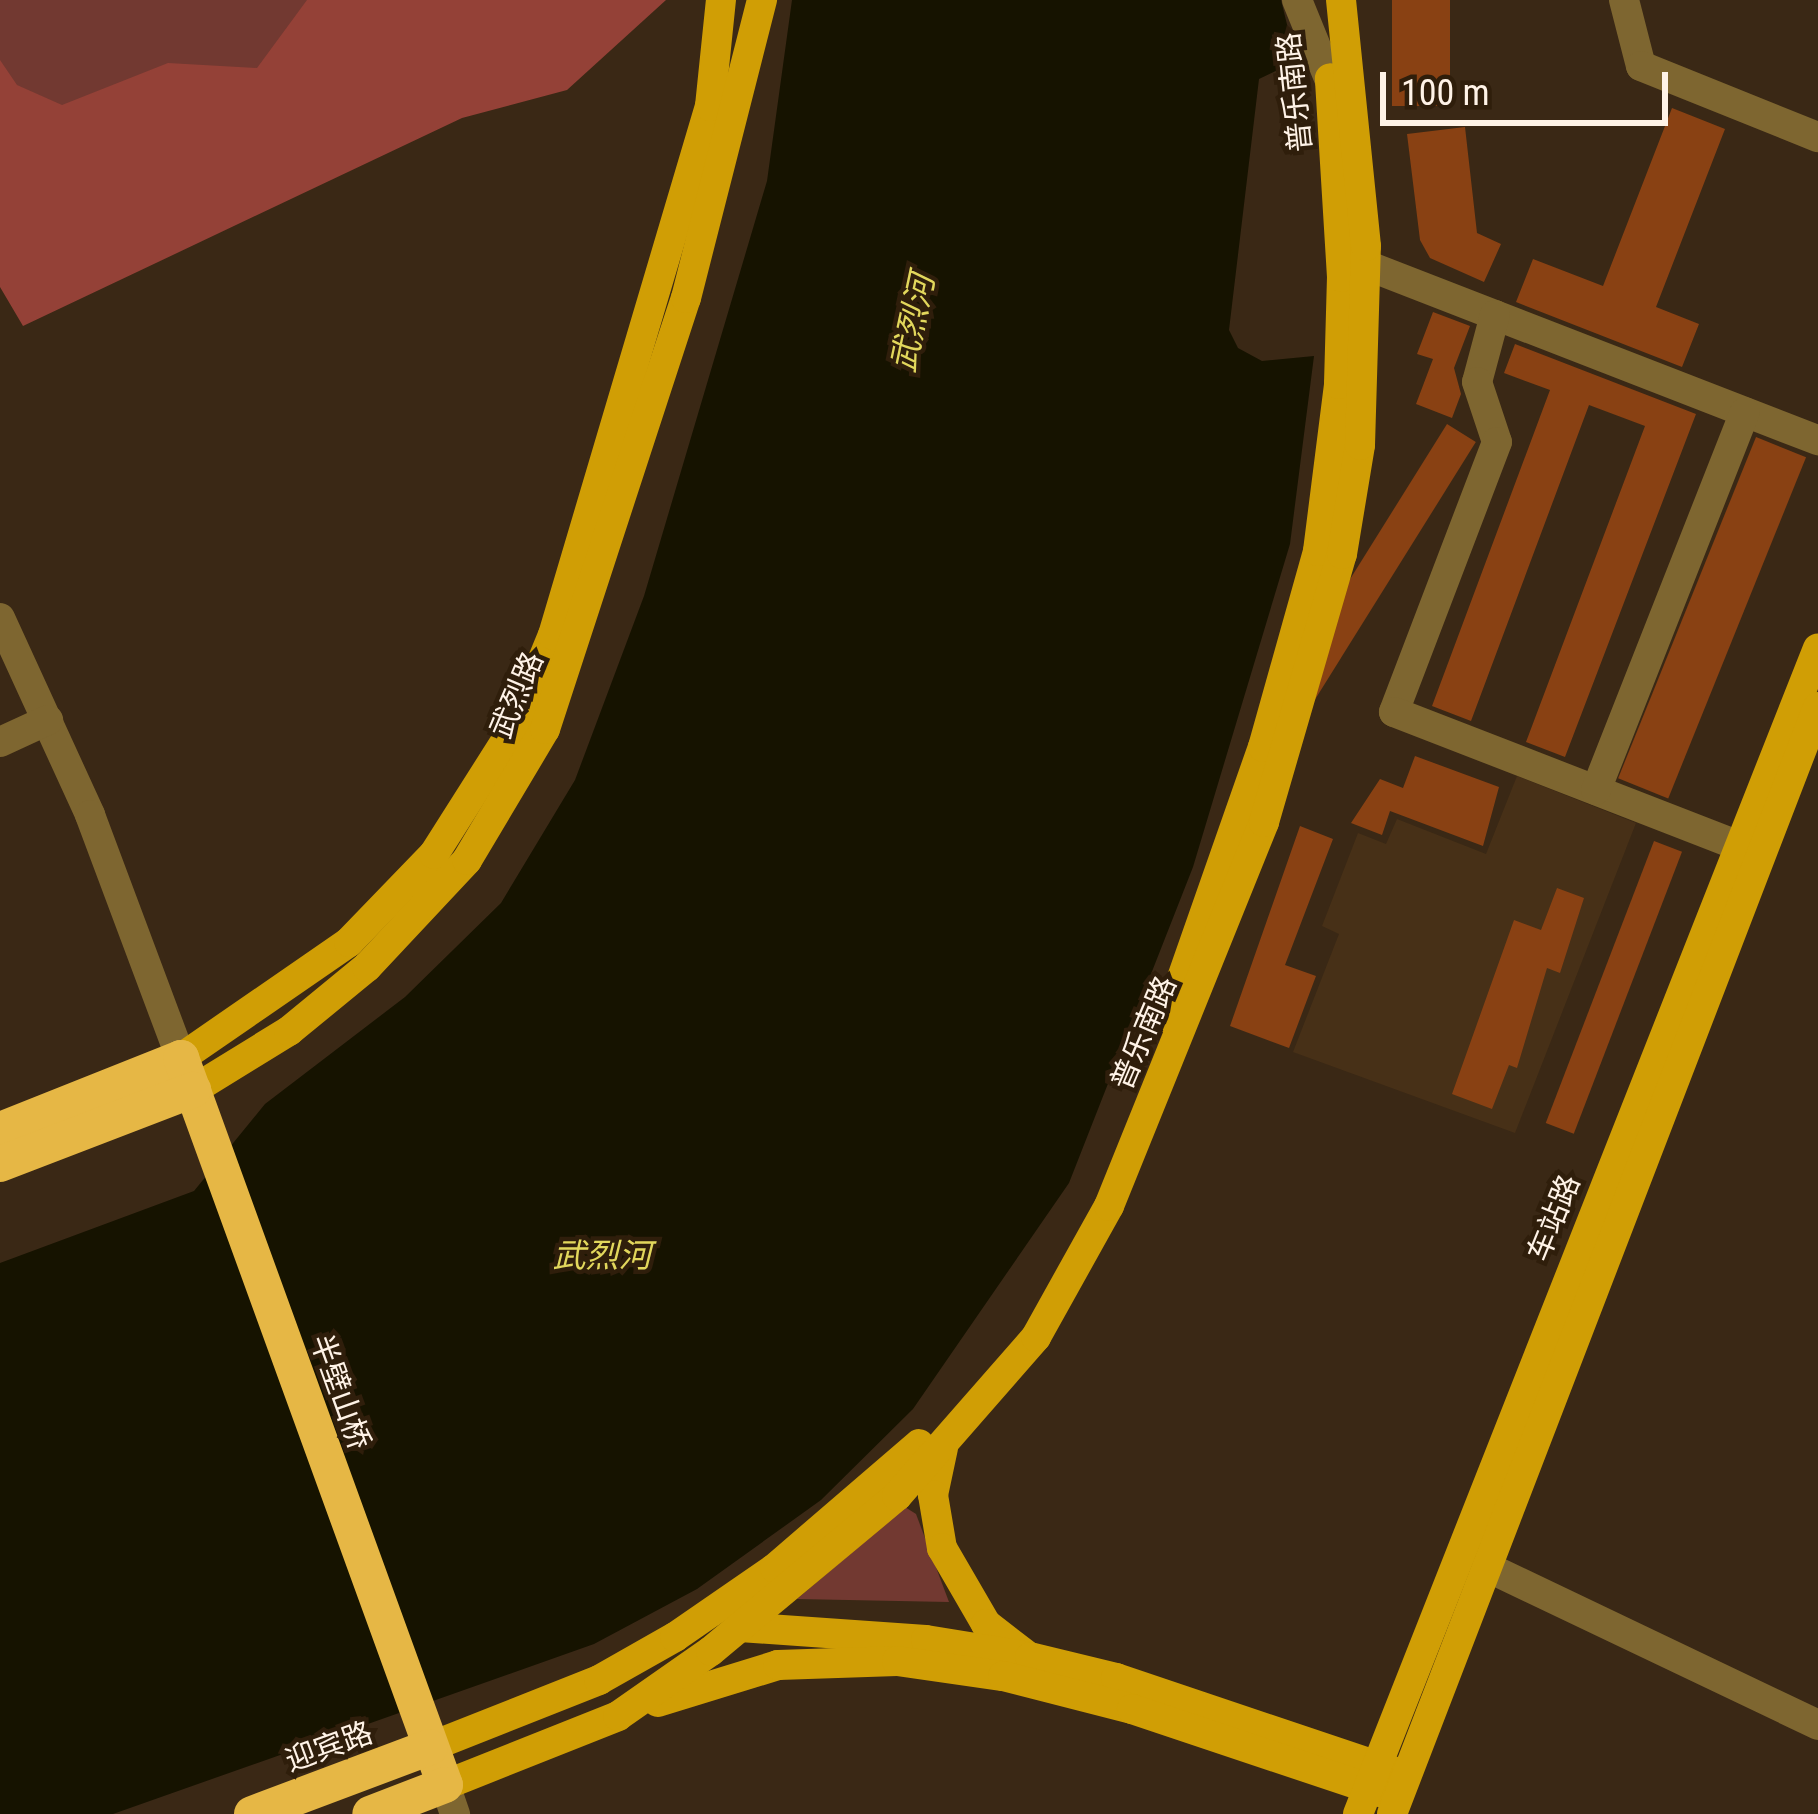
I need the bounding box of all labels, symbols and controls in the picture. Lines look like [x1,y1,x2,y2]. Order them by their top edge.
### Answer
street label: 普乐南路 [1271,30,1319,154]
scale bar [1386,48,1674,122]
text: 100 m [1401,72,1490,114]
water label: 武烈河 [883,270,943,376]
street label: 武烈路 [483,647,551,743]
street label: 普乐南路 [1104,971,1184,1095]
street label: 车站路 [1520,1170,1588,1266]
water label: 武烈河 [553,1236,651,1276]
street label: 半壁山桥 [303,1329,377,1455]
street label: 迎宾路 [281,1715,377,1779]

